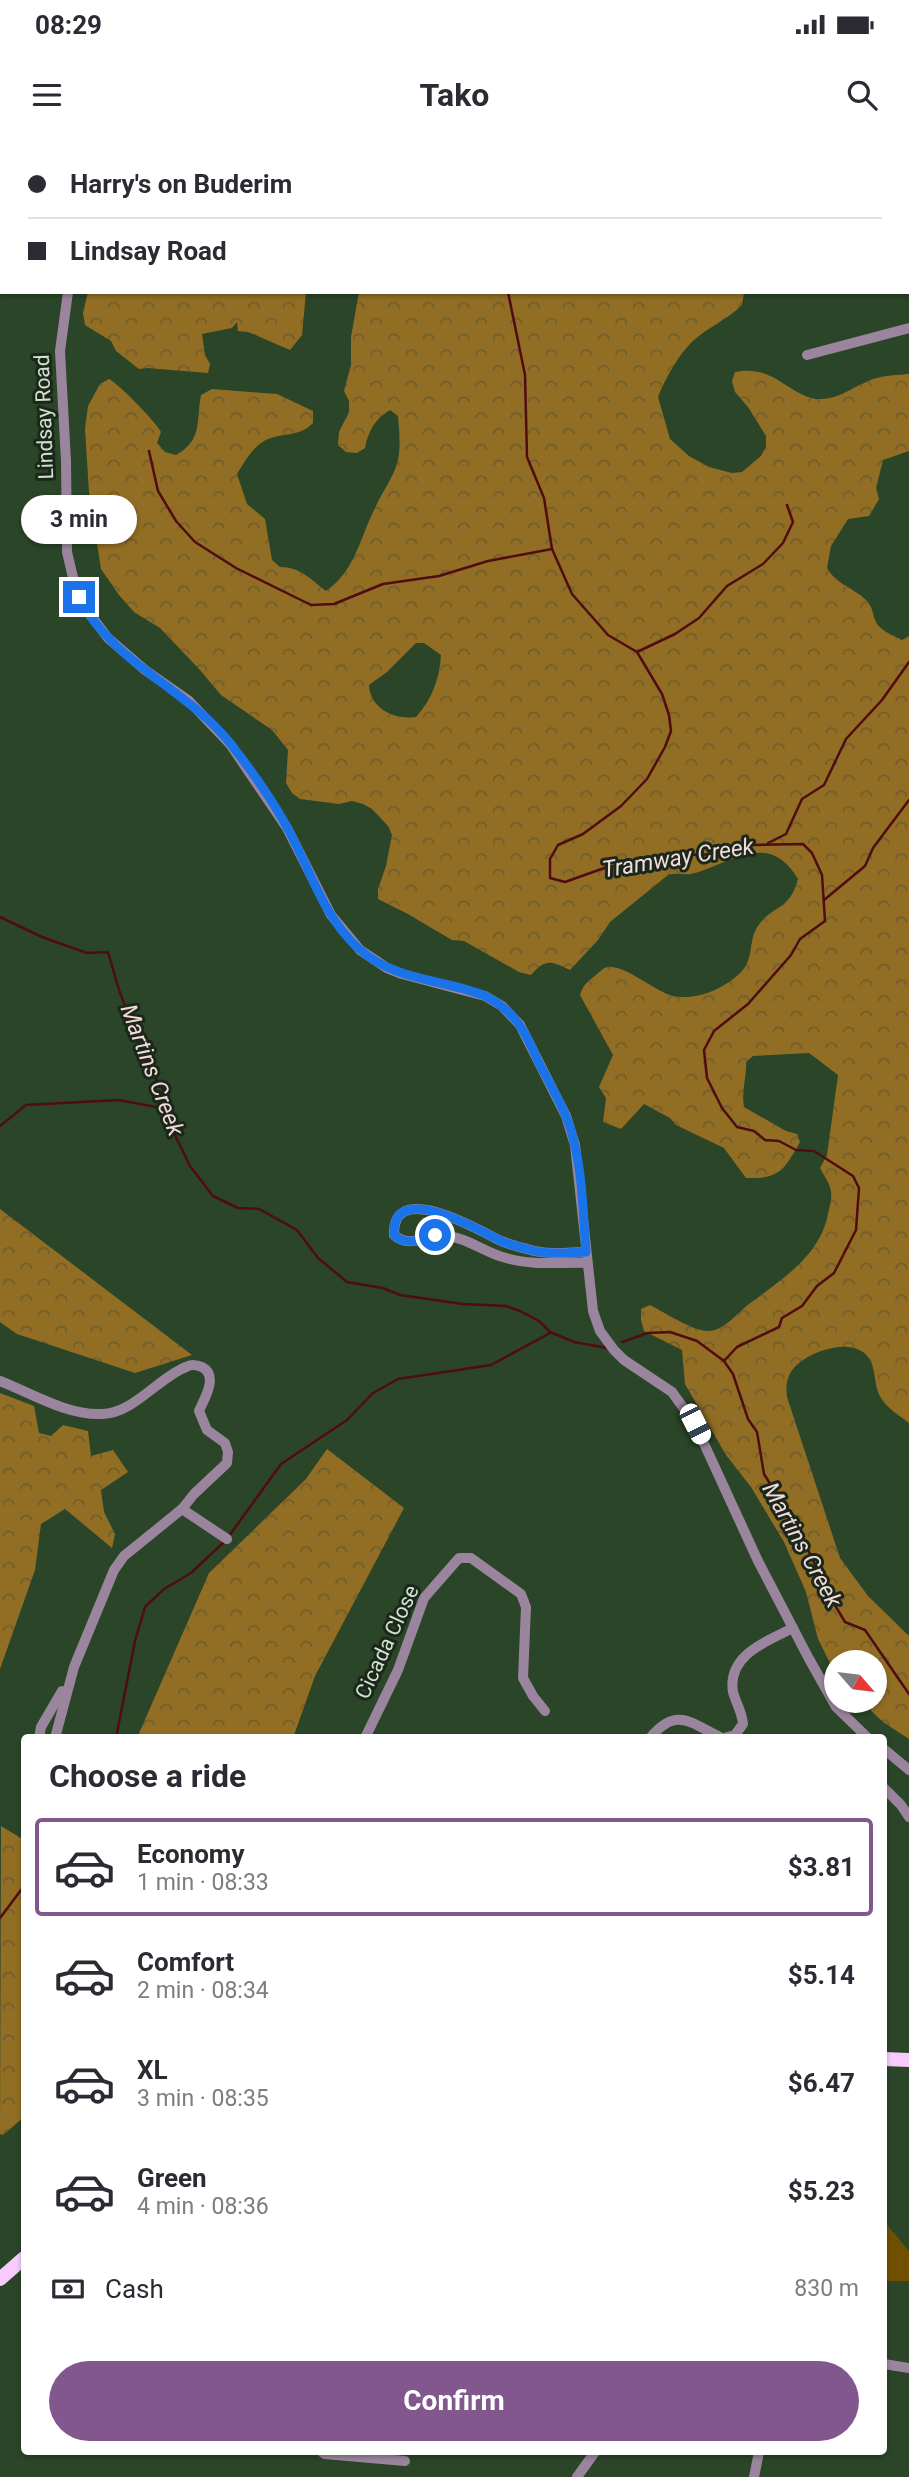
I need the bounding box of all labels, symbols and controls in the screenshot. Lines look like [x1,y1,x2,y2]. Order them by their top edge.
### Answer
text: 08:29 [35,10,102,40]
icon: menu [28,76,66,114]
text: Tako [420,76,489,114]
icon: search [843,76,881,114]
text: Harry's on Buderim [70,169,292,199]
text: Lindsay Road [70,236,227,266]
street label: Lindsay Road [30,354,58,480]
callout: 3 min [21,496,137,545]
text: 3 min [50,506,108,533]
route end [63,581,95,613]
water label: Tramway Creek [600,833,756,883]
water label: Martins Creek [115,1000,190,1140]
route start [419,1219,451,1251]
car [677,1401,714,1447]
water label: Martins Creek [757,1478,848,1613]
street label: Cicada Close [350,1581,424,1703]
north arrow [824,1650,887,1713]
map controls [824,1650,887,1713]
text: Choose a ride [49,1757,246,1795]
icon: car [53,1836,116,1899]
text: Economy [137,1839,244,1869]
text: $3.81 [788,1852,855,1882]
text: 1 min · 08:33 [137,1869,269,1896]
icon: car [53,1944,116,2007]
text: Comfort [137,1947,234,1977]
text: $5.14 [788,1960,855,1990]
text: 2 min · 08:34 [137,1977,269,2004]
icon: car [53,2052,116,2115]
text: XL [137,2055,168,2085]
text: $6.47 [788,2068,855,2098]
text: 3 min · 08:35 [137,2085,269,2112]
icon: car [53,2160,116,2223]
text: Green [137,2163,207,2193]
text: $5.23 [788,2176,855,2206]
text: 4 min · 08:36 [137,2193,269,2220]
icon: cash [49,2270,87,2308]
text: Cash [105,2274,164,2304]
text: 830 m [794,2275,859,2302]
button: Confirm [49,2361,859,2441]

